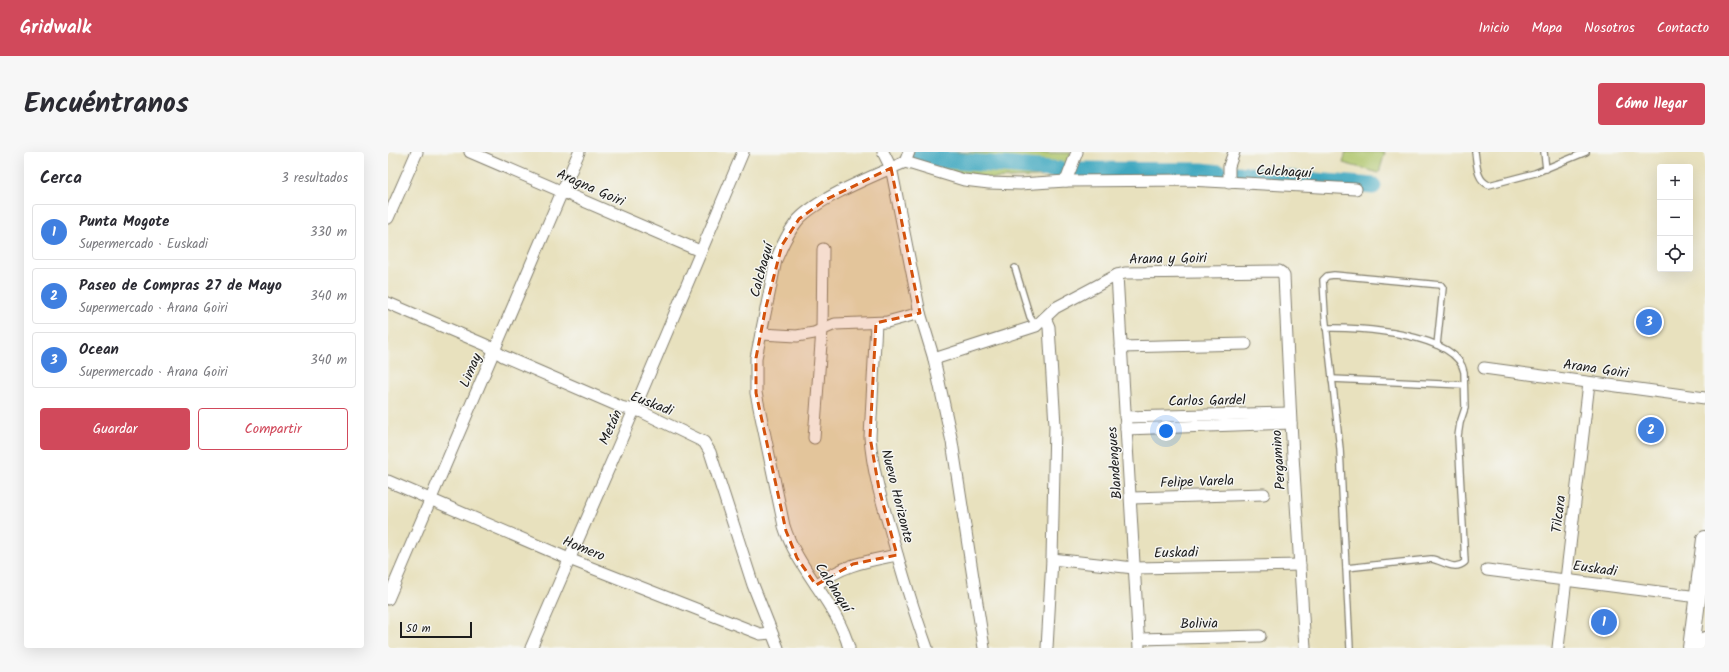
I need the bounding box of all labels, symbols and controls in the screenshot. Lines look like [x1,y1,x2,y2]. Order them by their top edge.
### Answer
text: Gridwalk [20,13,91,43]
text: Inicio [1478,17,1509,39]
text: Mapa [1531,17,1562,39]
text: Nosotros [1584,17,1635,39]
text: Contacto [1657,17,1709,39]
text: Encuéntranos [24,82,189,127]
button: Cómo llegar [1598,83,1705,125]
street label: Calchaquí [1256,160,1315,185]
street label: Aragna Goiri [553,163,629,213]
map controls [1657,164,1693,272]
button: + [1657,164,1693,200]
text: Cerca [40,165,82,192]
text: 3 resultados [281,168,348,189]
button: − [1657,200,1693,236]
text: Punta Mogote [79,210,169,234]
text: 1 [52,222,56,243]
text: 330 m [310,222,347,243]
text: Supermercado · Euskadi [79,234,208,255]
button: locate [1657,236,1693,272]
street label: Calchaquí [744,238,780,300]
street label: Arana y Goiri [1129,247,1208,271]
text: Paseo de Compras 27 de Mayo [79,274,282,298]
text: 2 [50,286,58,307]
text: 340 m [310,286,347,307]
text: Supermercado · Arana Goiri [79,298,228,319]
pin: 3 [1636,307,1662,337]
text: Ocean [79,338,119,362]
street label: Limay [454,349,488,391]
text: 3 [50,350,58,371]
text: 340 m [310,350,347,371]
street label: Arana Goiri [1562,354,1631,385]
text: Supermercado · Arana Goiri [79,362,228,383]
street label: Euskadi [627,386,677,422]
street label: Carlos Gardel [1168,389,1246,413]
street label: Metán [593,406,628,449]
button: Guardar [40,408,190,450]
button: Compartir [198,408,348,450]
pin: 2 [1638,415,1664,445]
your location [1156,421,1176,441]
street label: Blandengues [1101,426,1129,500]
street label: Pergamino [1266,429,1292,491]
street label: Nuevo Horizonte [875,447,919,546]
street label: Felipe Varela [1160,470,1234,494]
street label: Tilcara [1546,494,1572,534]
street label: Homero [559,530,608,567]
street label: Euskadi [1154,542,1199,564]
street label: Euskadi [1571,555,1619,583]
street label: Calchaquí [809,558,859,619]
pin: 1 [1591,607,1617,637]
street label: Bolivia [1180,613,1218,635]
scale bar [400,620,472,639]
text: 50 m [406,620,431,638]

